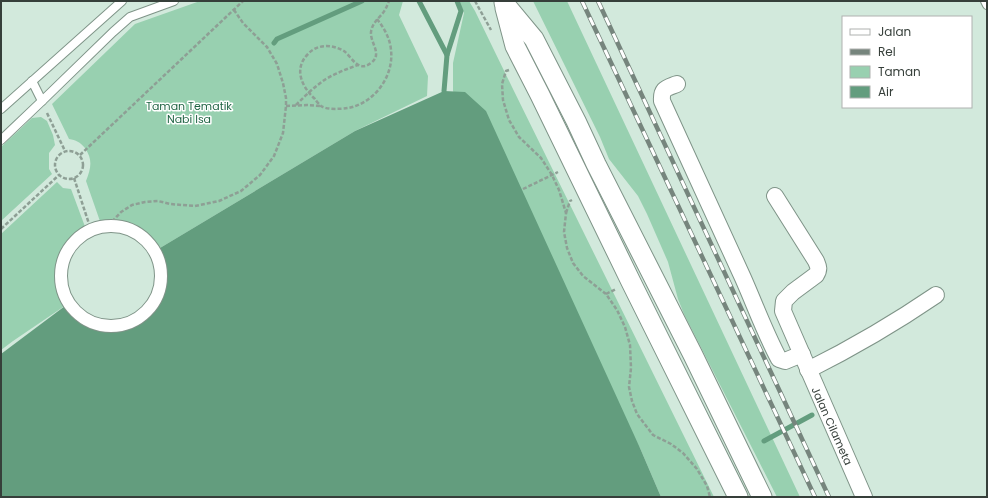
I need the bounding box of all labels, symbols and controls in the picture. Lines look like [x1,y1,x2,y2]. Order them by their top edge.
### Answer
legend [842,16,972,108]
text: Jalan [878,23,911,40]
text: Rel [878,43,896,60]
text: Taman [878,63,921,80]
text: Air [878,83,894,100]
park label: Taman Tematik Nabi Isa [146,98,232,127]
street label: Jalan Cilameta [808,384,856,468]

